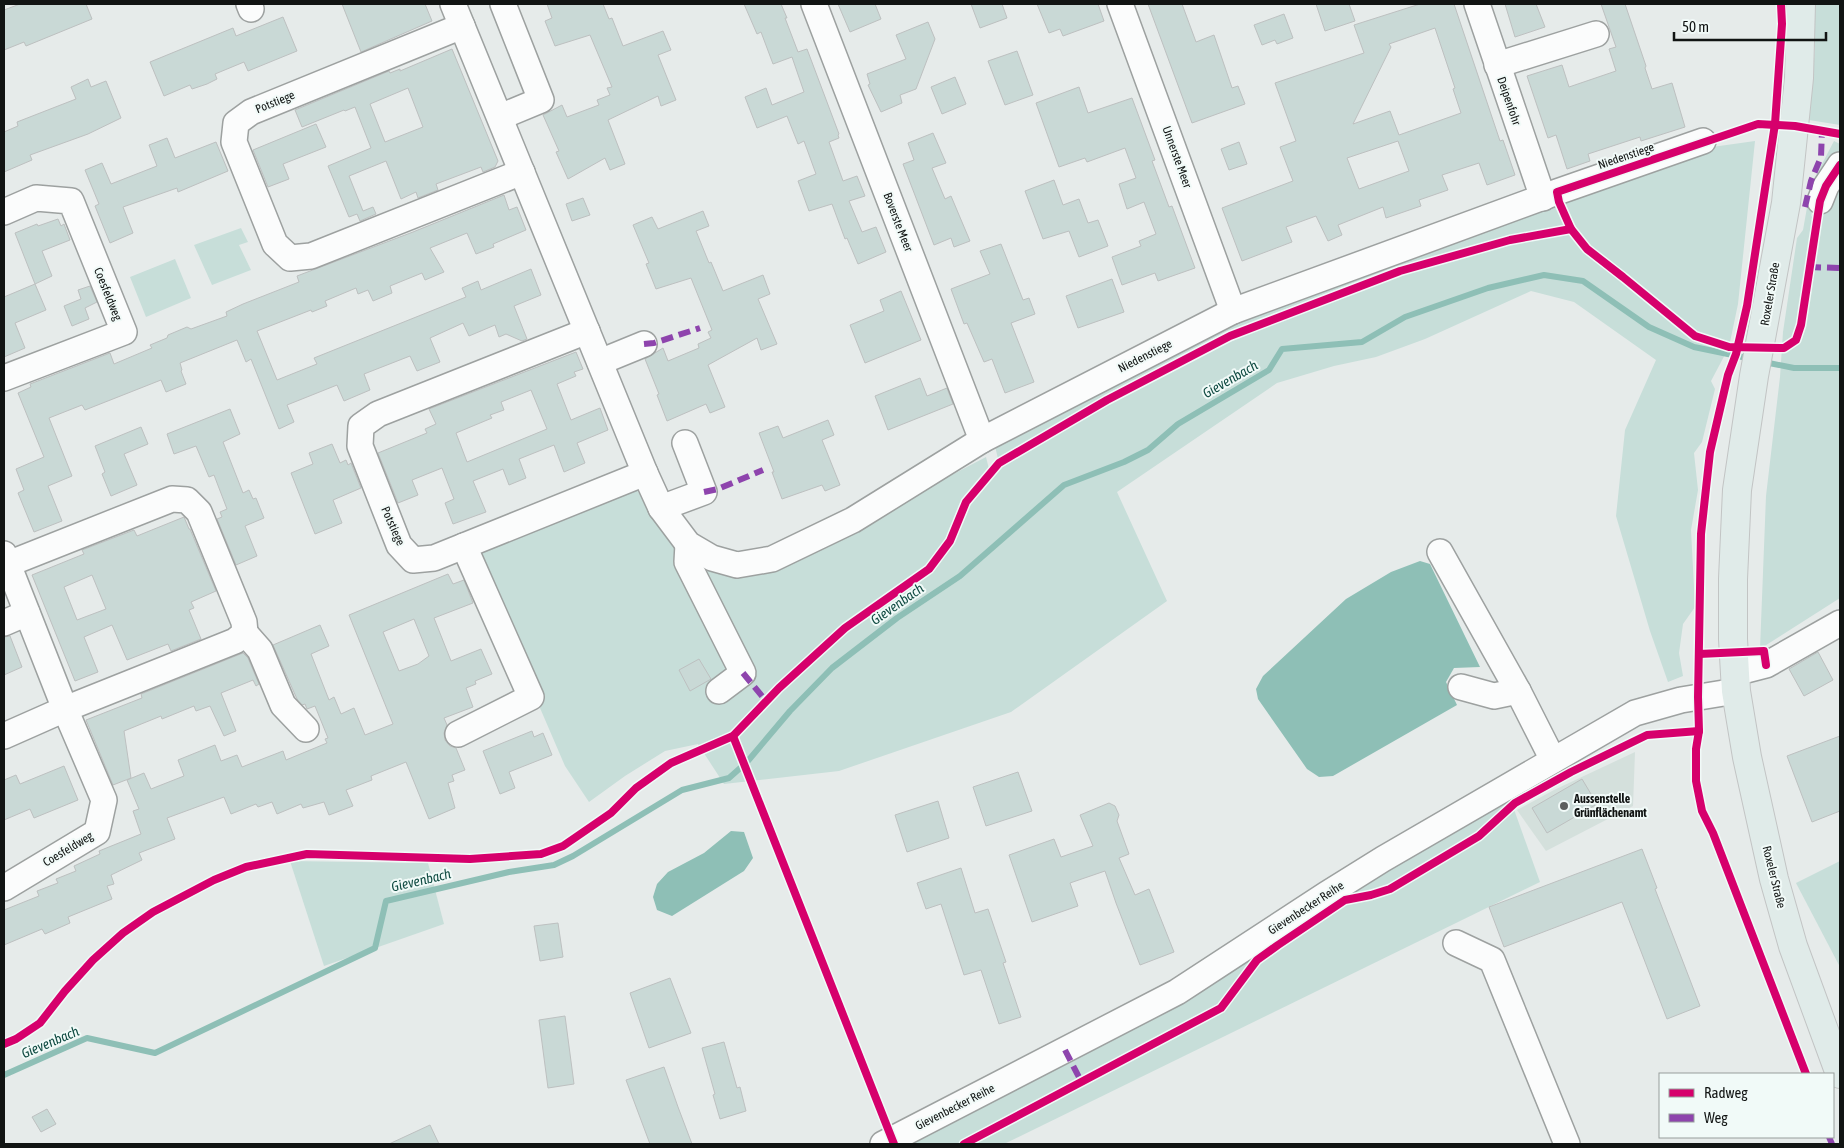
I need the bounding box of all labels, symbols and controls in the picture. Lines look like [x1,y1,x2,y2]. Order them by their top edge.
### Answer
scale bar [1674,10,1826,42]
text: 50 m [1682,18,1709,35]
street label: Deipenfohr [1494,75,1524,127]
street label: Potstiege [253,88,297,116]
street label: Unnerste Meer [1159,124,1195,190]
street label: Niedenstiege [1596,140,1656,172]
street label: Boverste Meer [880,190,916,254]
street label: Roxeler Straße [1758,261,1782,327]
street label: Coesfeldweg [91,265,125,323]
street label: Niedenstiege [1116,336,1174,376]
water label: Gievenbach [1200,357,1260,401]
street label: Potstiege [378,504,408,548]
water label: Gievenbach [868,580,927,628]
place label: Aussenstelle Grünflächenamt [1573,792,1647,820]
marker: Aussenstelle Grünflächenamt [1558,800,1570,812]
street label: Coesfeldweg [40,828,96,869]
street label: Roxeler Straße [1759,844,1789,910]
water label: Gievenbach [390,865,453,895]
street label: Gievenbecker Reihe [1266,878,1346,938]
water label: Gievenbach [19,1023,81,1061]
legend [1659,1073,1834,1138]
street label: Gievenbecker Reihe [913,1081,997,1133]
text: Radweg [1704,1084,1748,1101]
text: Weg [1704,1109,1728,1126]

